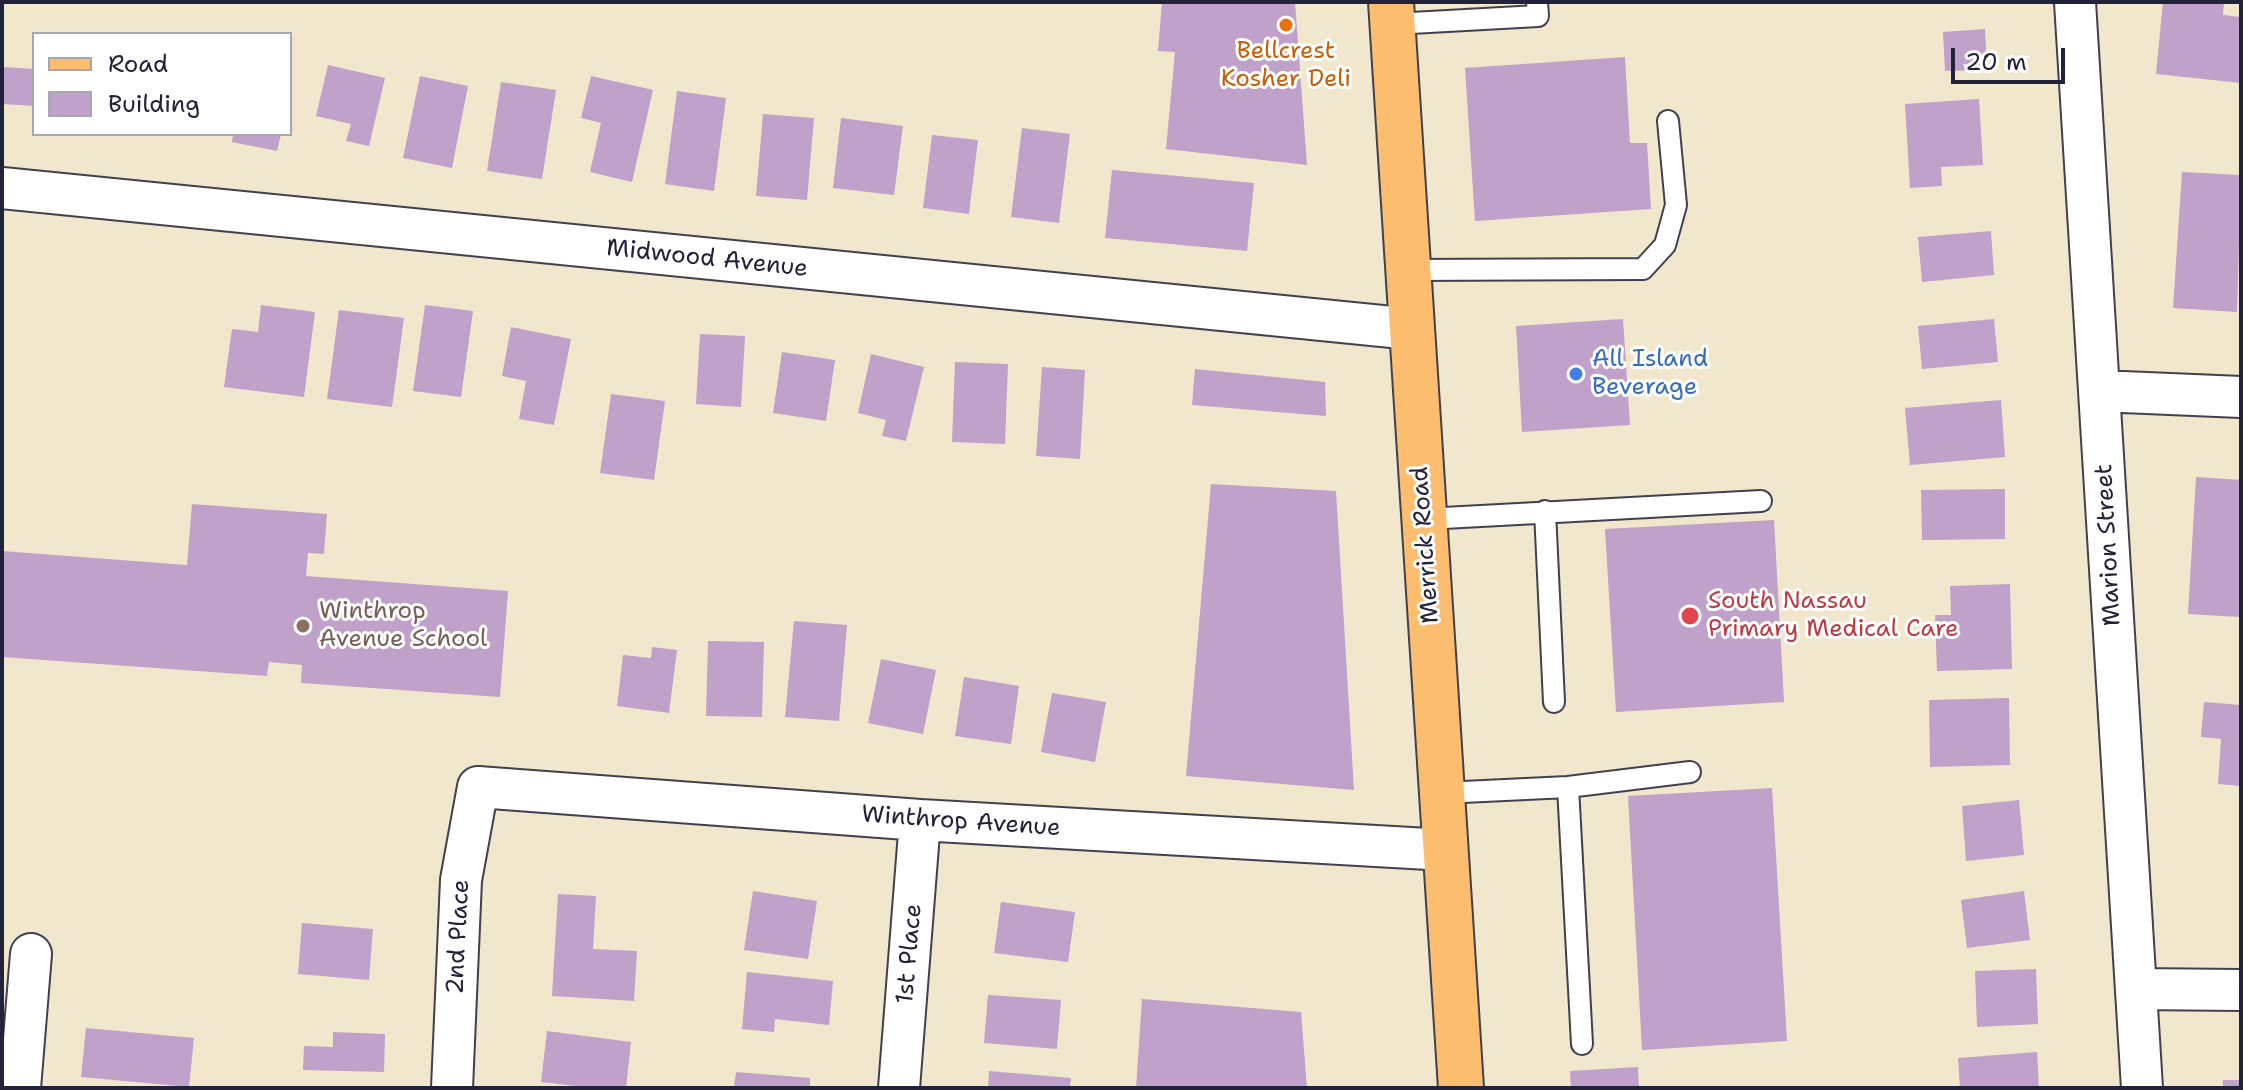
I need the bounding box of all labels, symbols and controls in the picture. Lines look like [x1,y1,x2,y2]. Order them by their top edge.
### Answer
marker: Bellcrest Kosher Deli [1277,16,1295,34]
legend [32,32,292,136]
scale bar [1955,32,2069,82]
place label: Bellcrest Kosher Deli [1221,38,1351,94]
text: 20 m [1965,46,2027,78]
text: Road [108,48,168,80]
text: Building [108,88,200,120]
street label: Midwood Avenue [605,234,809,284]
place label: All Island Beverage [1592,346,1708,402]
marker: All Island Beverage [1567,365,1585,383]
street label: Marion Street [2090,463,2128,627]
street label: Merrick Road [1406,465,1446,625]
place label: South Nassau Primary Medical Care [1708,588,1959,644]
place label: Winthrop Avenue School [319,598,487,654]
marker: South Nassau Primary Medical Care [1679,605,1701,627]
marker: Winthrop Avenue School [294,617,312,635]
street label: Winthrop Avenue [861,801,1061,843]
street label: 2nd Place [442,879,476,995]
street label: 1st Place [891,903,929,1005]

